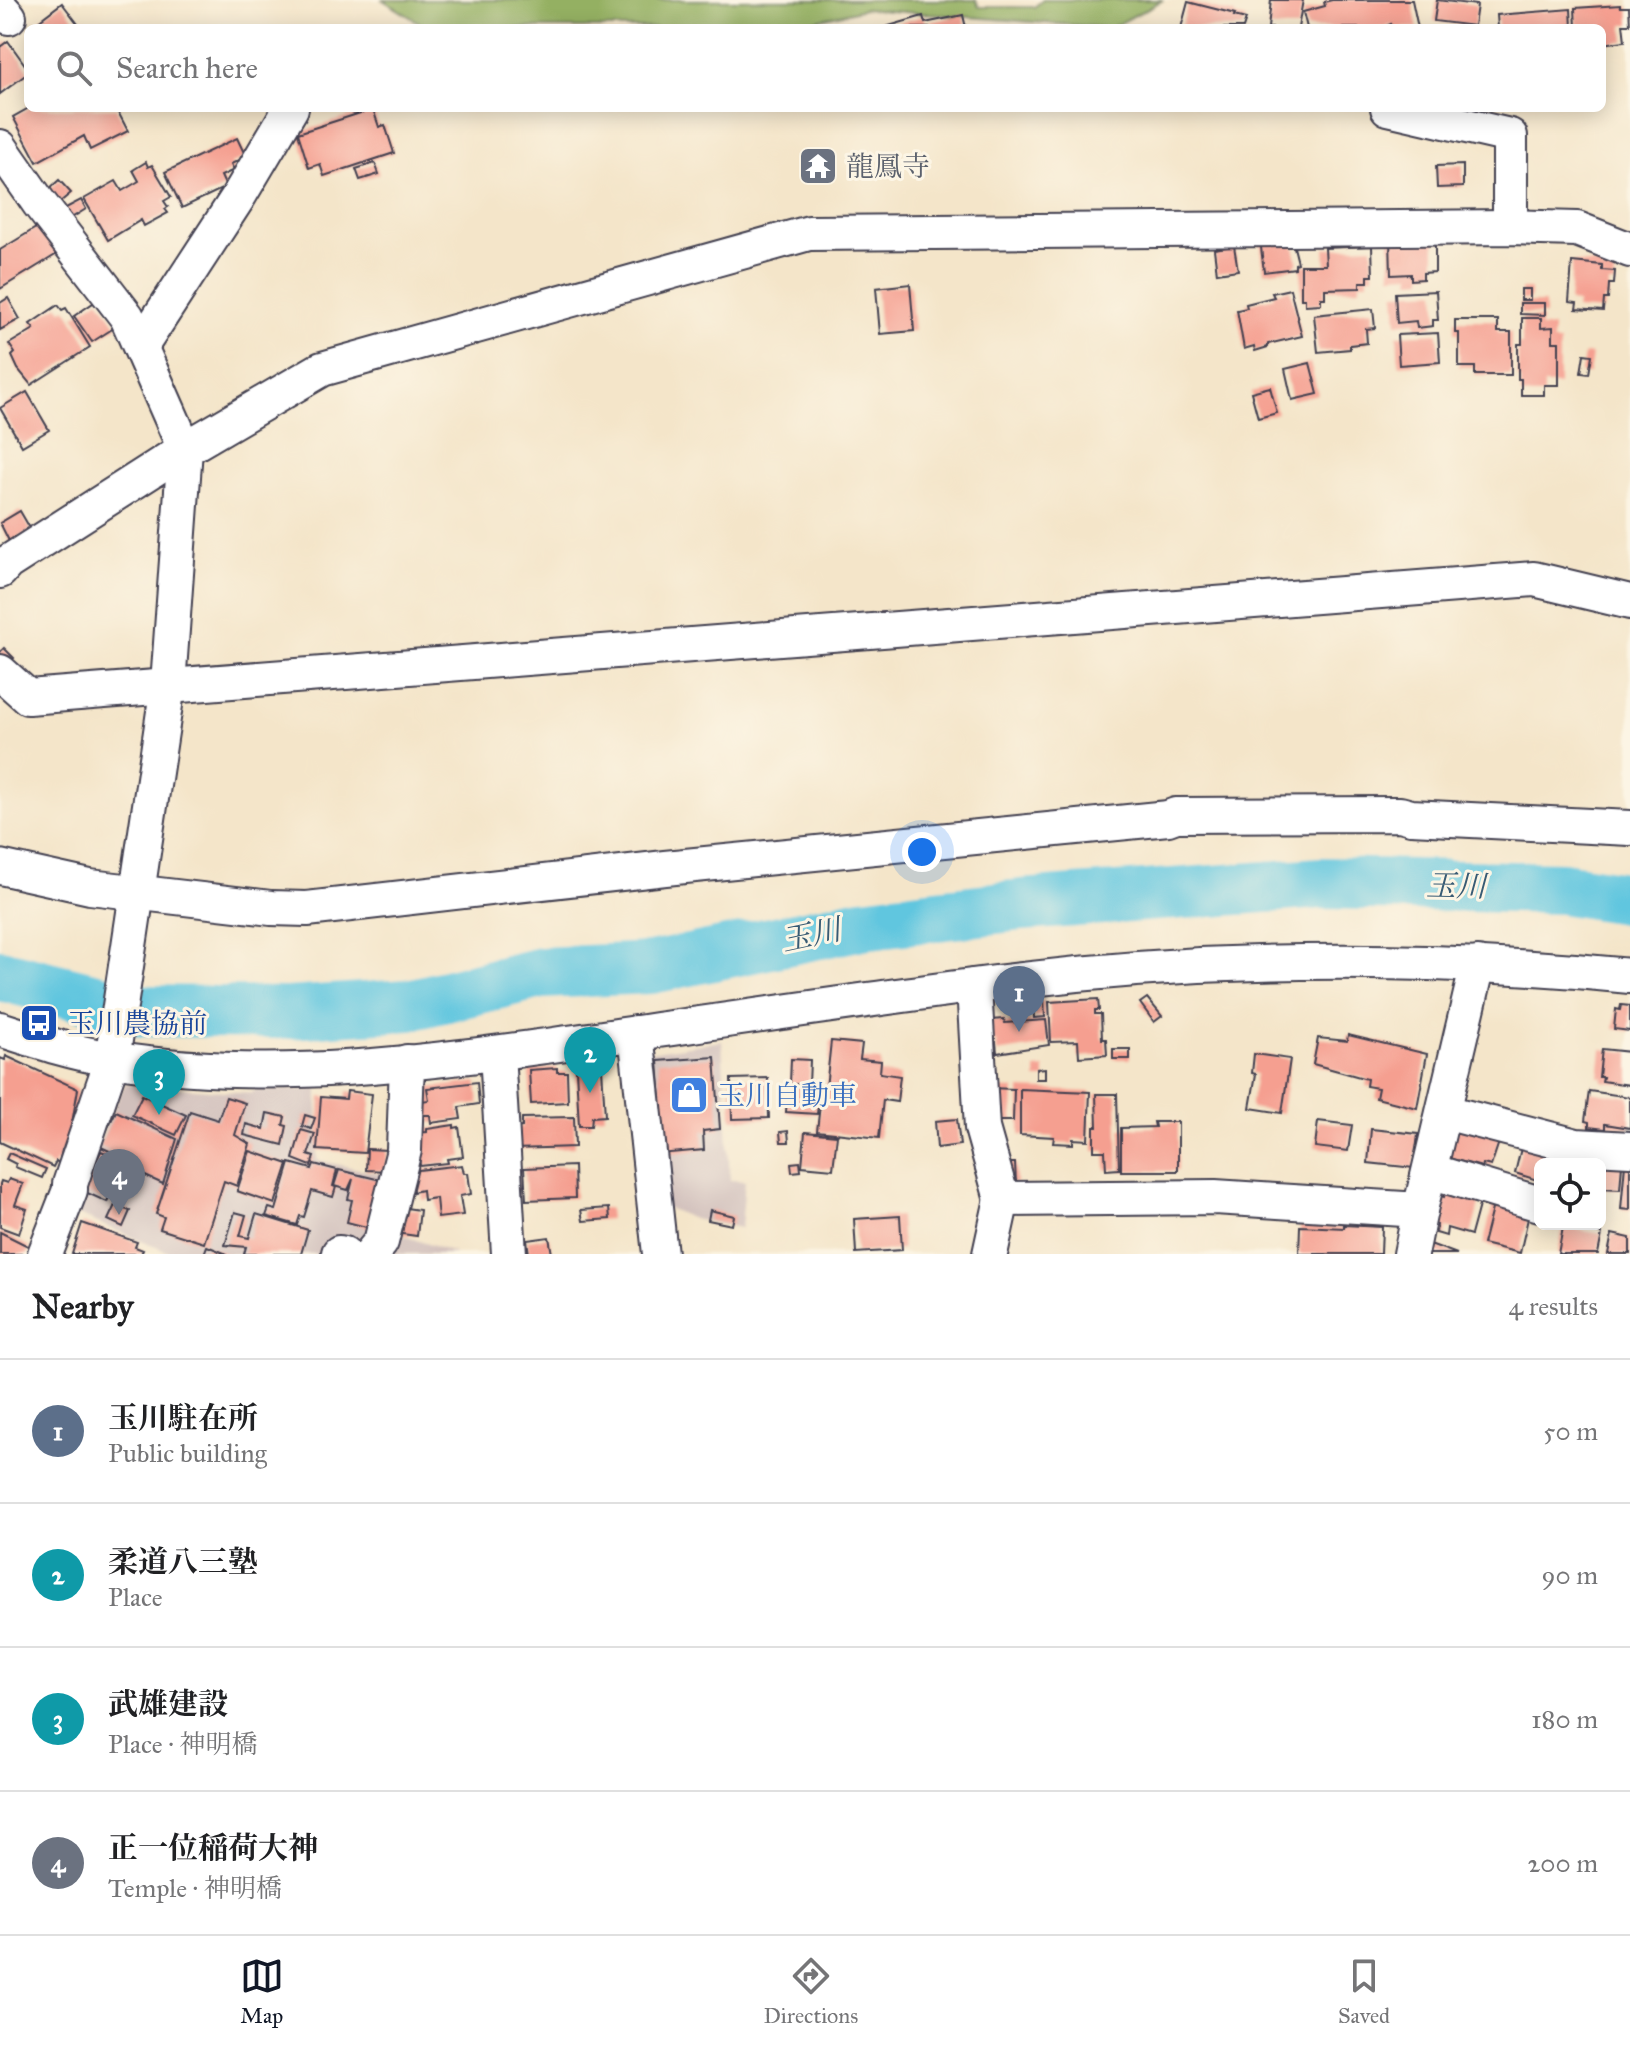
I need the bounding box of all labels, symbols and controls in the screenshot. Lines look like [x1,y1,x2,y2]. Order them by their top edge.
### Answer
search box [24,24,1606,112]
icon: search [52,46,96,90]
text: Search here [116,50,258,86]
temple icon: 龍鳳寺 [797,145,839,187]
place label: 龍鳳寺 [846,149,930,184]
your location [902,832,942,872]
water label: 玉川 [1426,867,1489,905]
water label: 玉川 [778,911,847,959]
pin: 1 [993,966,1045,1032]
bus stop icon: 玉川農協前 [18,1002,60,1044]
place label: 玉川農協前 [67,1006,207,1041]
pin: 2 [564,1027,616,1093]
pin: 3 [133,1049,185,1115]
shop icon: 玉川自動車 [668,1074,710,1116]
place label: 玉川自動車 [717,1078,857,1113]
pin: 4 [93,1149,145,1215]
map controls [1534,1158,1606,1230]
button: locate [1534,1158,1606,1230]
text: Nearby [32,1286,134,1327]
text: 4 results [1509,1290,1598,1322]
text: 玉川駐在所 [108,1400,258,1436]
text: 1 [53,1415,63,1447]
text: 50 m [1543,1415,1598,1447]
text: Public building [108,1437,267,1469]
text: 柔道八三塾 [108,1544,258,1580]
text: 2 [52,1559,64,1591]
text: 90 m [1541,1559,1598,1591]
text: Place [108,1581,163,1613]
text: 武雄建設 [108,1686,228,1722]
text: 3 [53,1703,63,1735]
text: 180 m [1531,1703,1598,1735]
text: Place · 神明橋 [108,1728,258,1760]
text: 正一位稲荷大神 [108,1830,318,1866]
text: 4 [51,1847,65,1879]
text: 200 m [1527,1847,1598,1879]
text: Temple · 神明橋 [108,1872,282,1904]
tab: Map [240,1954,284,2029]
tab: Directions [763,1954,858,2029]
tab: Saved [1338,1954,1390,2029]

